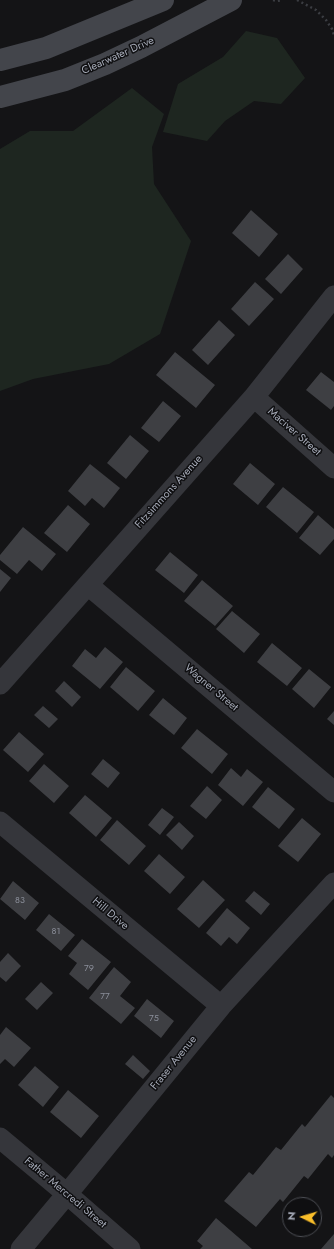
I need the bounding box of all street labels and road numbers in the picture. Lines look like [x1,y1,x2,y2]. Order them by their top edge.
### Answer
street label: Clearwater Drive [80,34,156,78]
street label: Maciver Street [265,405,323,459]
street label: Fitzsimmons Avenue [133,453,205,531]
street label: Wagner Street [181,662,241,714]
street label: Hill Drive [89,895,131,933]
street label: Fraser Avenue [148,1033,200,1093]
street label: Father Mercredi Street [21,1155,109,1231]

